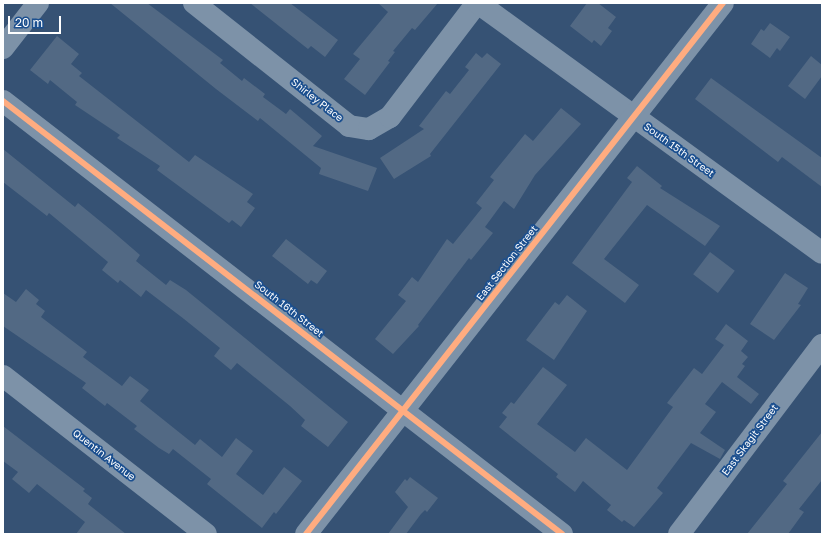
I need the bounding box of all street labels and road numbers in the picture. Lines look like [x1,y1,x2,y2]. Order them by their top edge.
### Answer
street label: Shirley Place [289,76,345,124]
street label: South 15th Street [641,120,717,180]
street label: East Section Street [474,223,540,303]
street label: South 16th Street [252,278,326,340]
street label: East Skagit Street [719,402,781,478]
street label: Quentin Avenue [70,427,138,483]

